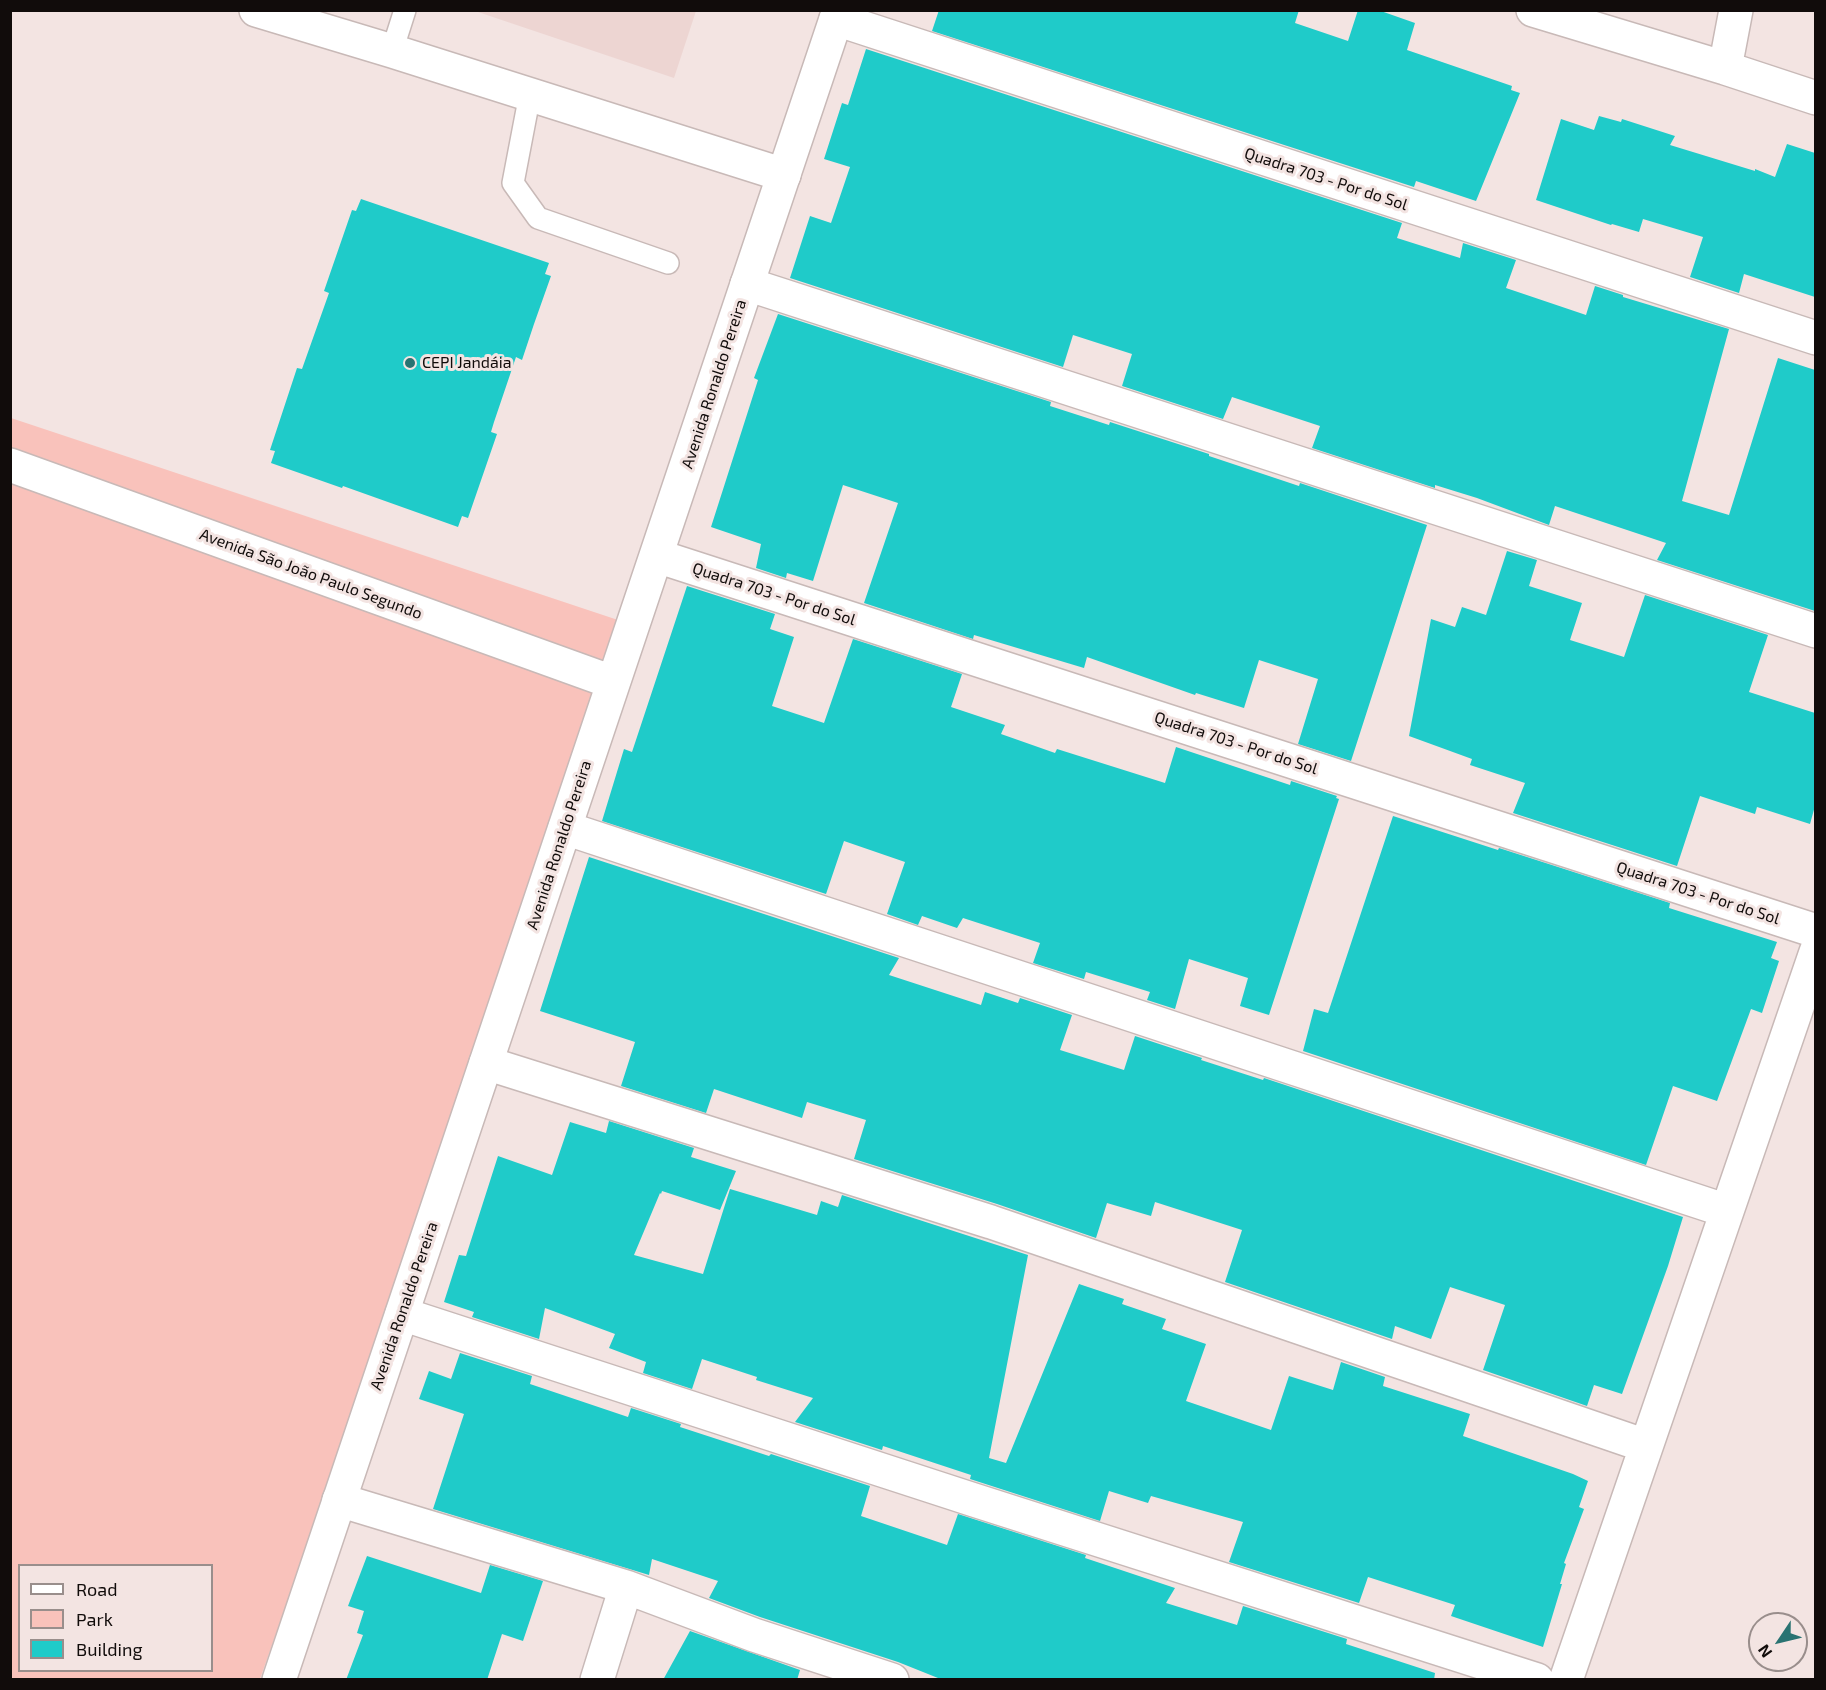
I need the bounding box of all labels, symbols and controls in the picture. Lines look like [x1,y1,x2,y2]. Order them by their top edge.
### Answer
street label: Quadra 703 - Por do Sol [1242,144,1410,214]
street label: Avenida Ronaldo Pereira [678,297,750,471]
place label: CEPI Jandáia [422,353,512,373]
marker: CEPI Jandáia [403,356,417,370]
street label: Avenida São João Paulo Segundo [197,525,425,623]
street label: Quadra 703 - Por do Sol [690,559,858,629]
street label: Quadra 703 - Por do Sol [1152,708,1320,778]
street label: Avenida Ronaldo Pereira [523,758,595,932]
street label: Quadra 703 - Por do Sol [1614,858,1782,928]
street label: Avenida Ronaldo Pereira [366,1219,442,1393]
legend [18,1564,213,1672]
text: Road [76,1578,117,1600]
text: Park [76,1608,113,1630]
north arrow [1748,1612,1808,1672]
text: Building [76,1638,143,1660]
text: N [1753,1641,1776,1662]

